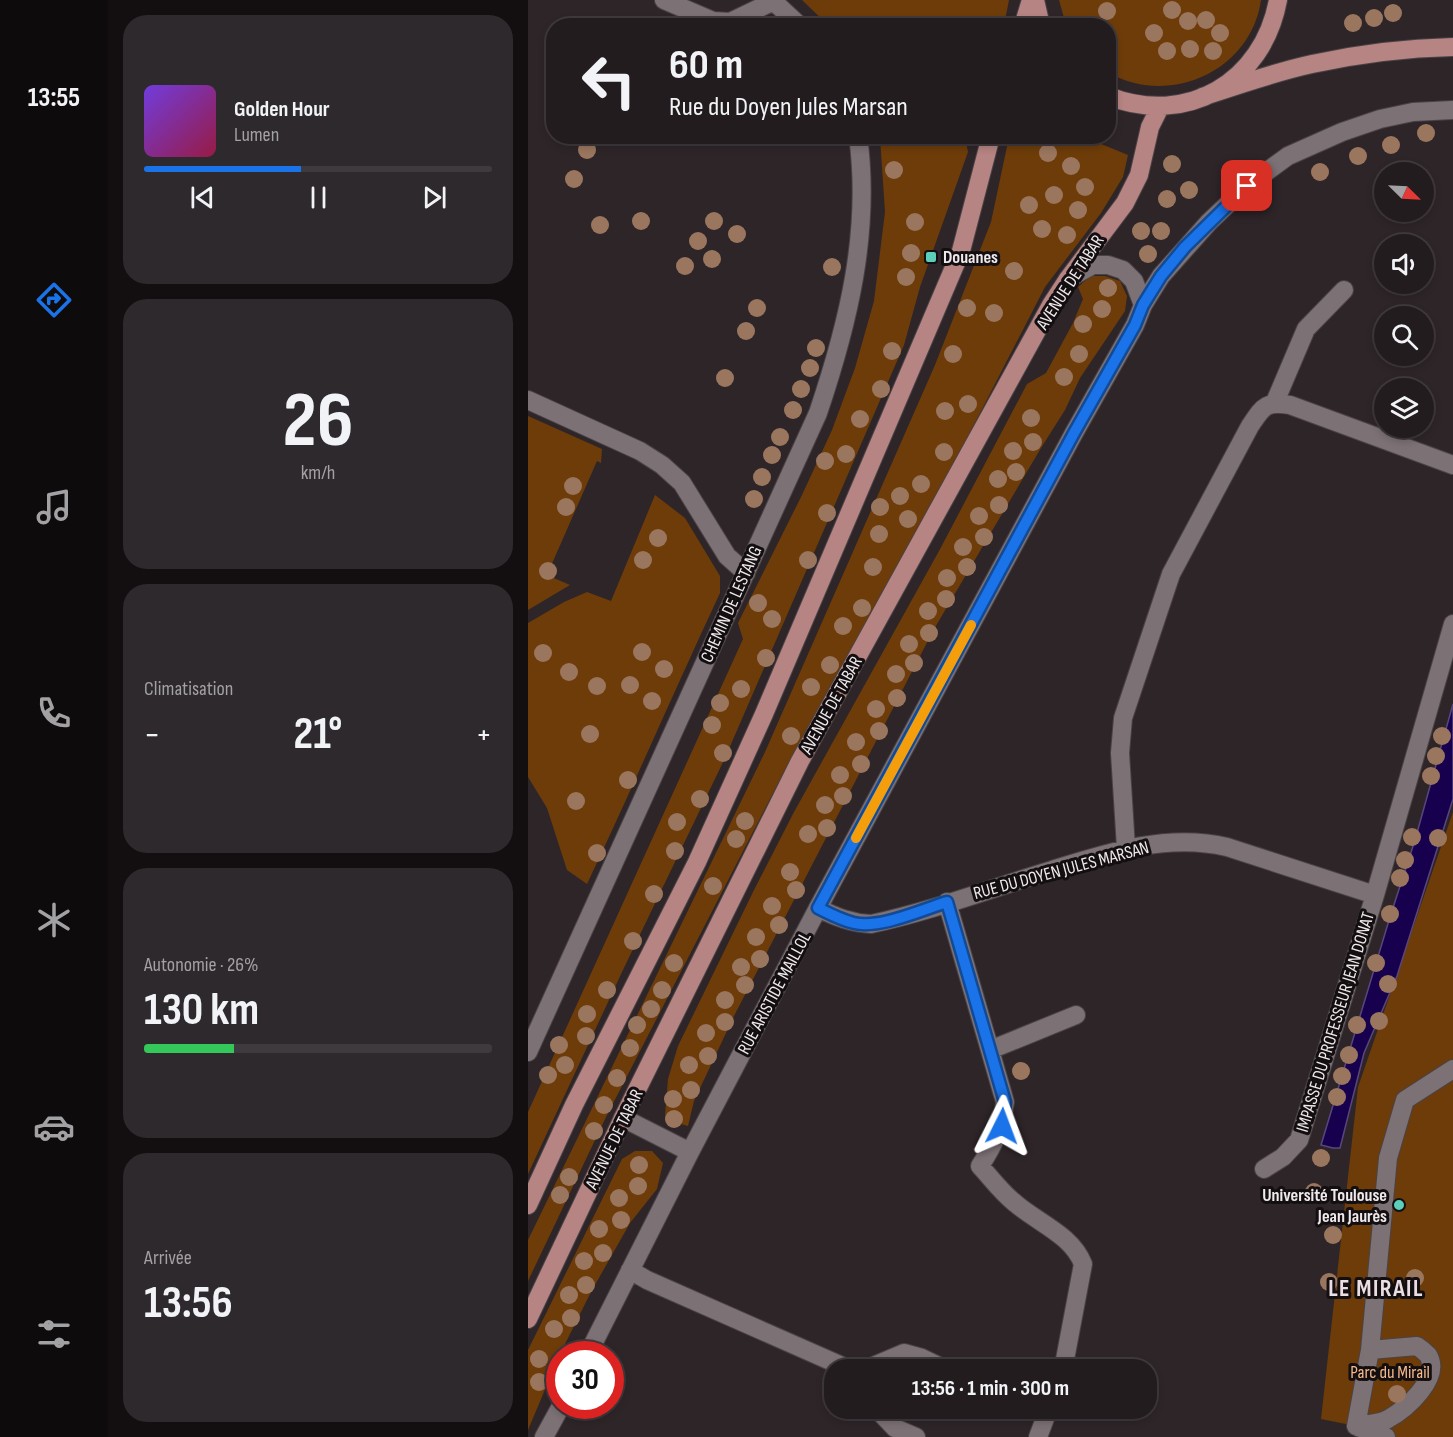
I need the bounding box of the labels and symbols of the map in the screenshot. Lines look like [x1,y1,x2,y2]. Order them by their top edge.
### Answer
pin [1221,160,1272,211]
north arrow [1374,162,1434,222]
street label: AVENUE DE TABAR [1032,231,1109,334]
place label: Douanes [943,247,998,268]
marker: Douanes [924,250,938,264]
street label: CHEMIN DE LESTANG [696,543,766,666]
street label: AVENUE DE TABAR [795,653,867,759]
street label: RUE DU DOYEN JULES MARSAN [971,837,1151,904]
street label: IMPASSE DU PROFESSEUR JEAN DONAT [1292,910,1379,1135]
street label: RUE ARISTIDE MAILLOL [733,928,816,1058]
street label: AVENUE DE TABAR [581,1086,648,1193]
position arrow [970,1094,1034,1158]
place label: Université Toulouse Jean Jaurès [1262,1185,1387,1227]
marker: Université Toulouse Jean Jaurès [1392,1198,1406,1212]
district label: LE MIRAIL [1328,1274,1424,1303]
speed limit sign: 30 [546,1341,624,1419]
park label: Parc du Mirail [1350,1362,1430,1383]

